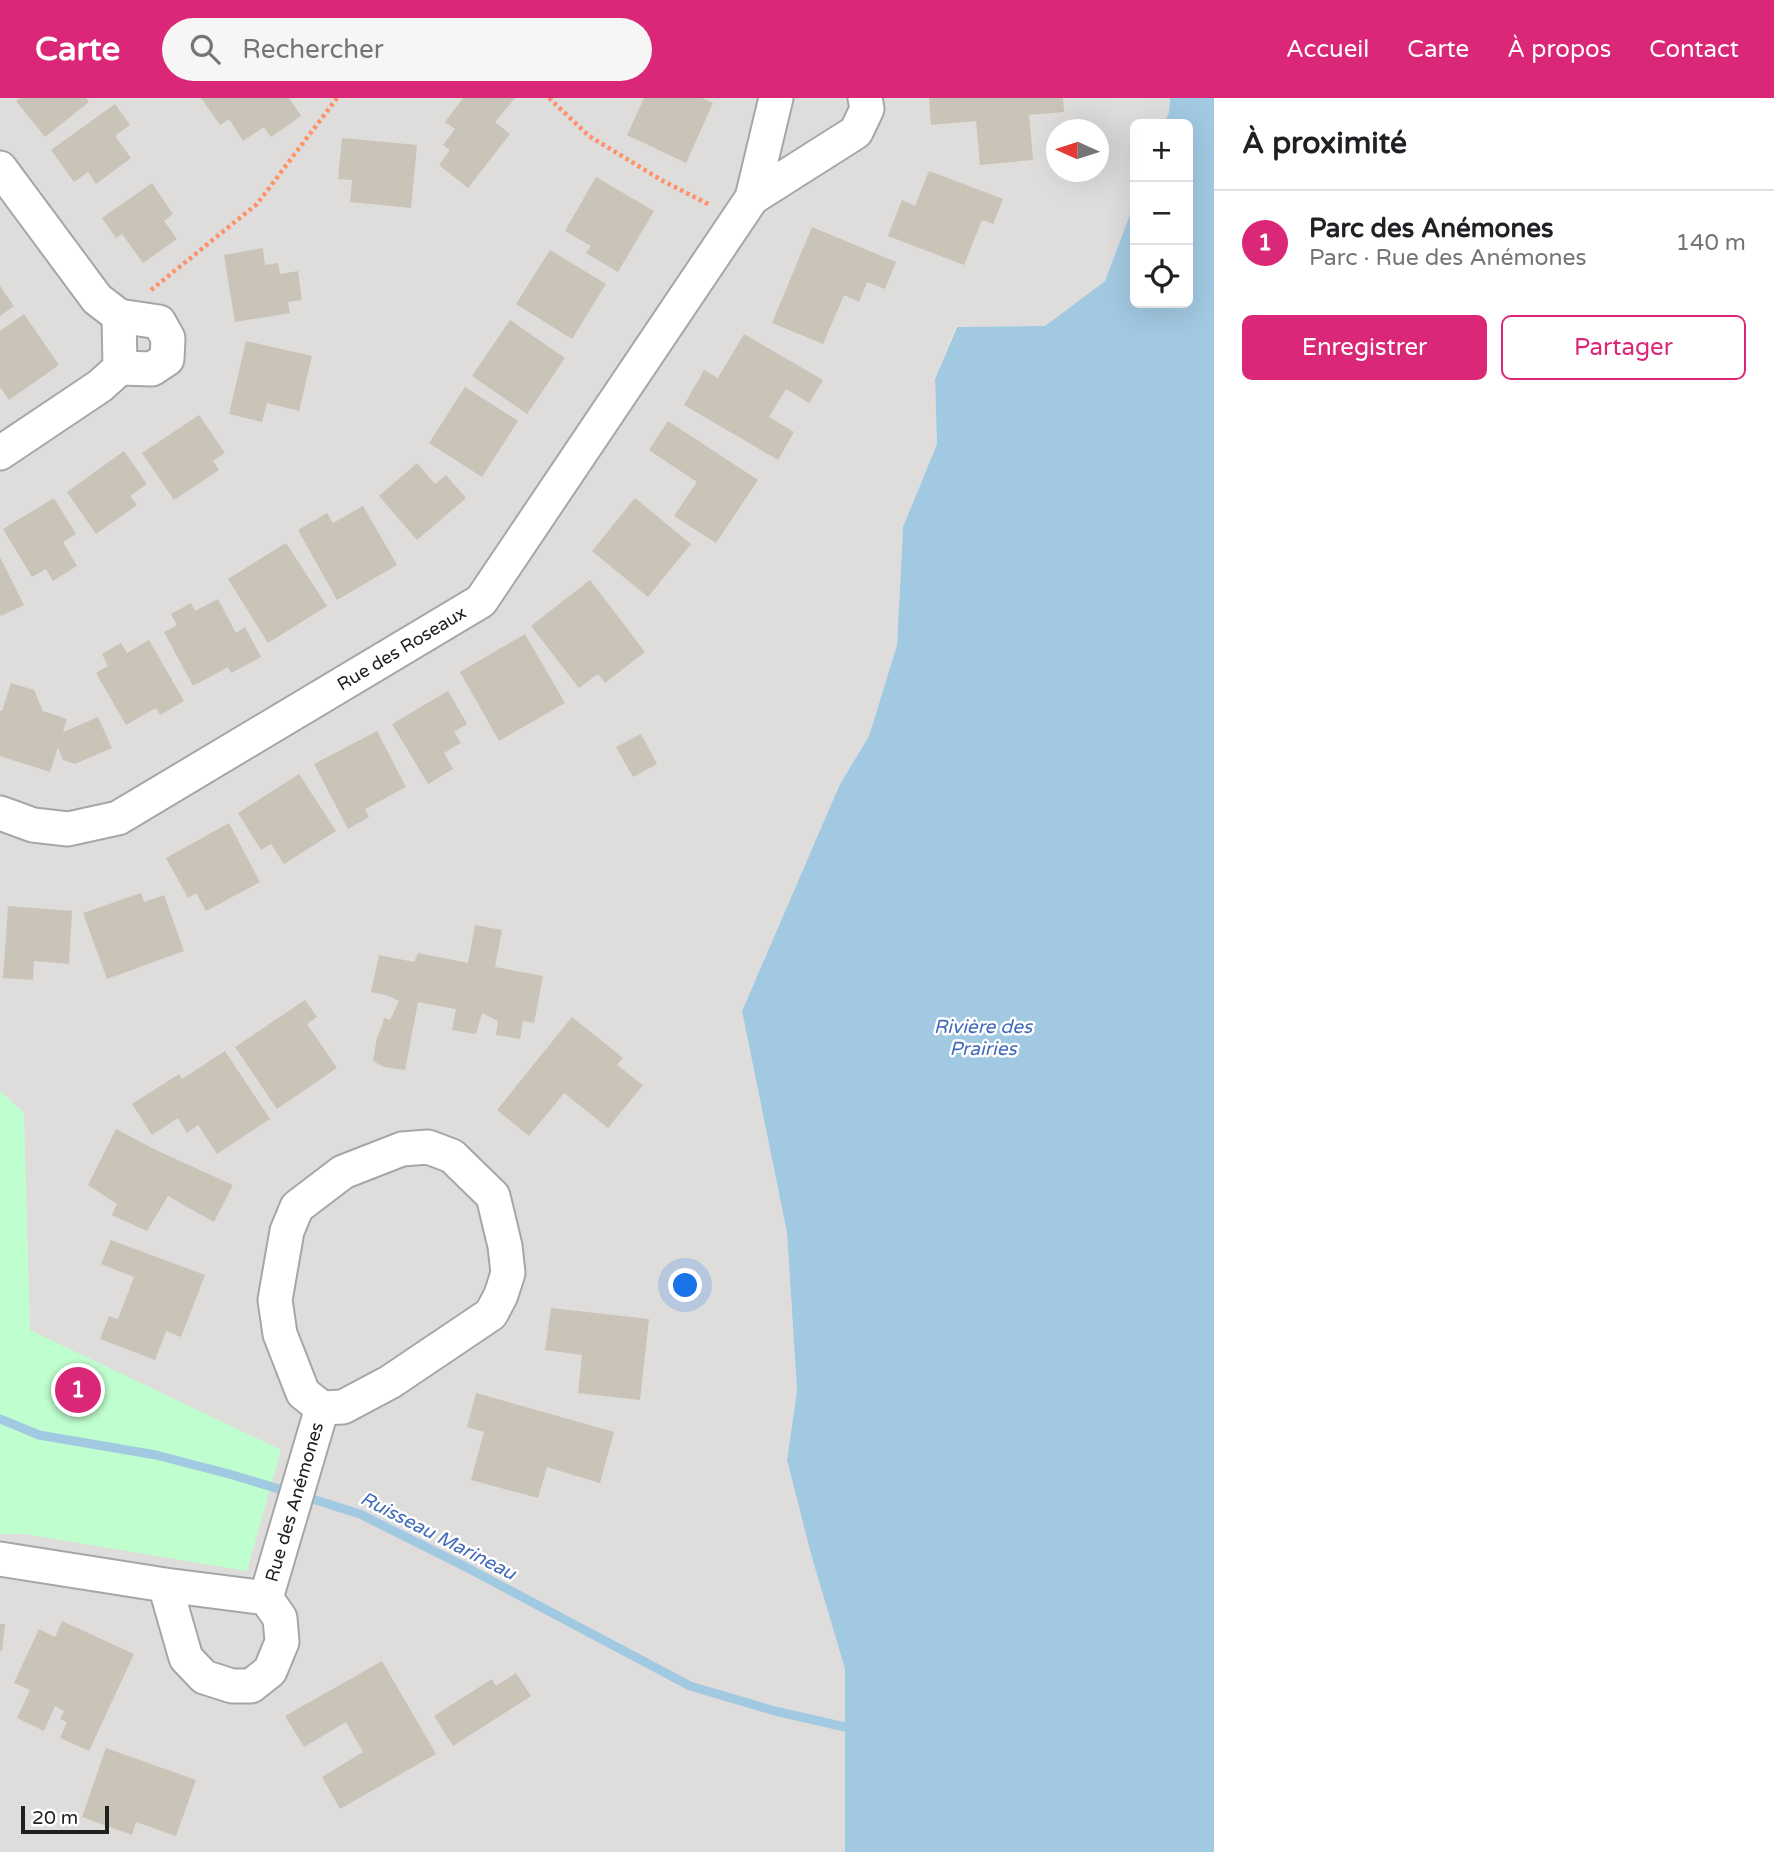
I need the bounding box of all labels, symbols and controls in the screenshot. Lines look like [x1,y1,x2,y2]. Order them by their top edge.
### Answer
search box [162,18,652,81]
text: Carte [35,30,120,69]
icon: search [186,30,224,68]
text: Rechercher [242,34,384,65]
text: Accueil [1286,35,1369,64]
text: Carte [1407,35,1469,64]
text: À propos [1507,35,1611,64]
text: Contact [1649,35,1739,64]
north arrow [1046,119,1109,182]
map controls [1130,119,1193,308]
button: + [1130,119,1193,182]
text: À proximité [1242,125,1407,162]
button: − [1130,182,1193,245]
text: Parc des Anémones [1309,213,1553,244]
text: 1 [1258,229,1272,257]
text: 140 m [1676,229,1746,257]
text: Parc · Rue des Anémones [1309,244,1587,272]
button: locate [1130,245,1193,308]
button: Enregistrer [1242,315,1487,380]
button: Partager [1501,315,1746,380]
street label: Rue des Roseaux [333,601,470,696]
water label: Rivière des Prairies [934,1016,1034,1060]
your location [668,1268,702,1302]
pin: 1 [55,1364,101,1416]
street label: Rue des Anémones [260,1420,328,1585]
water label: Ruisseau Marineau [357,1487,521,1585]
scale bar [21,1803,108,1835]
text: 20 m [32,1807,78,1829]

